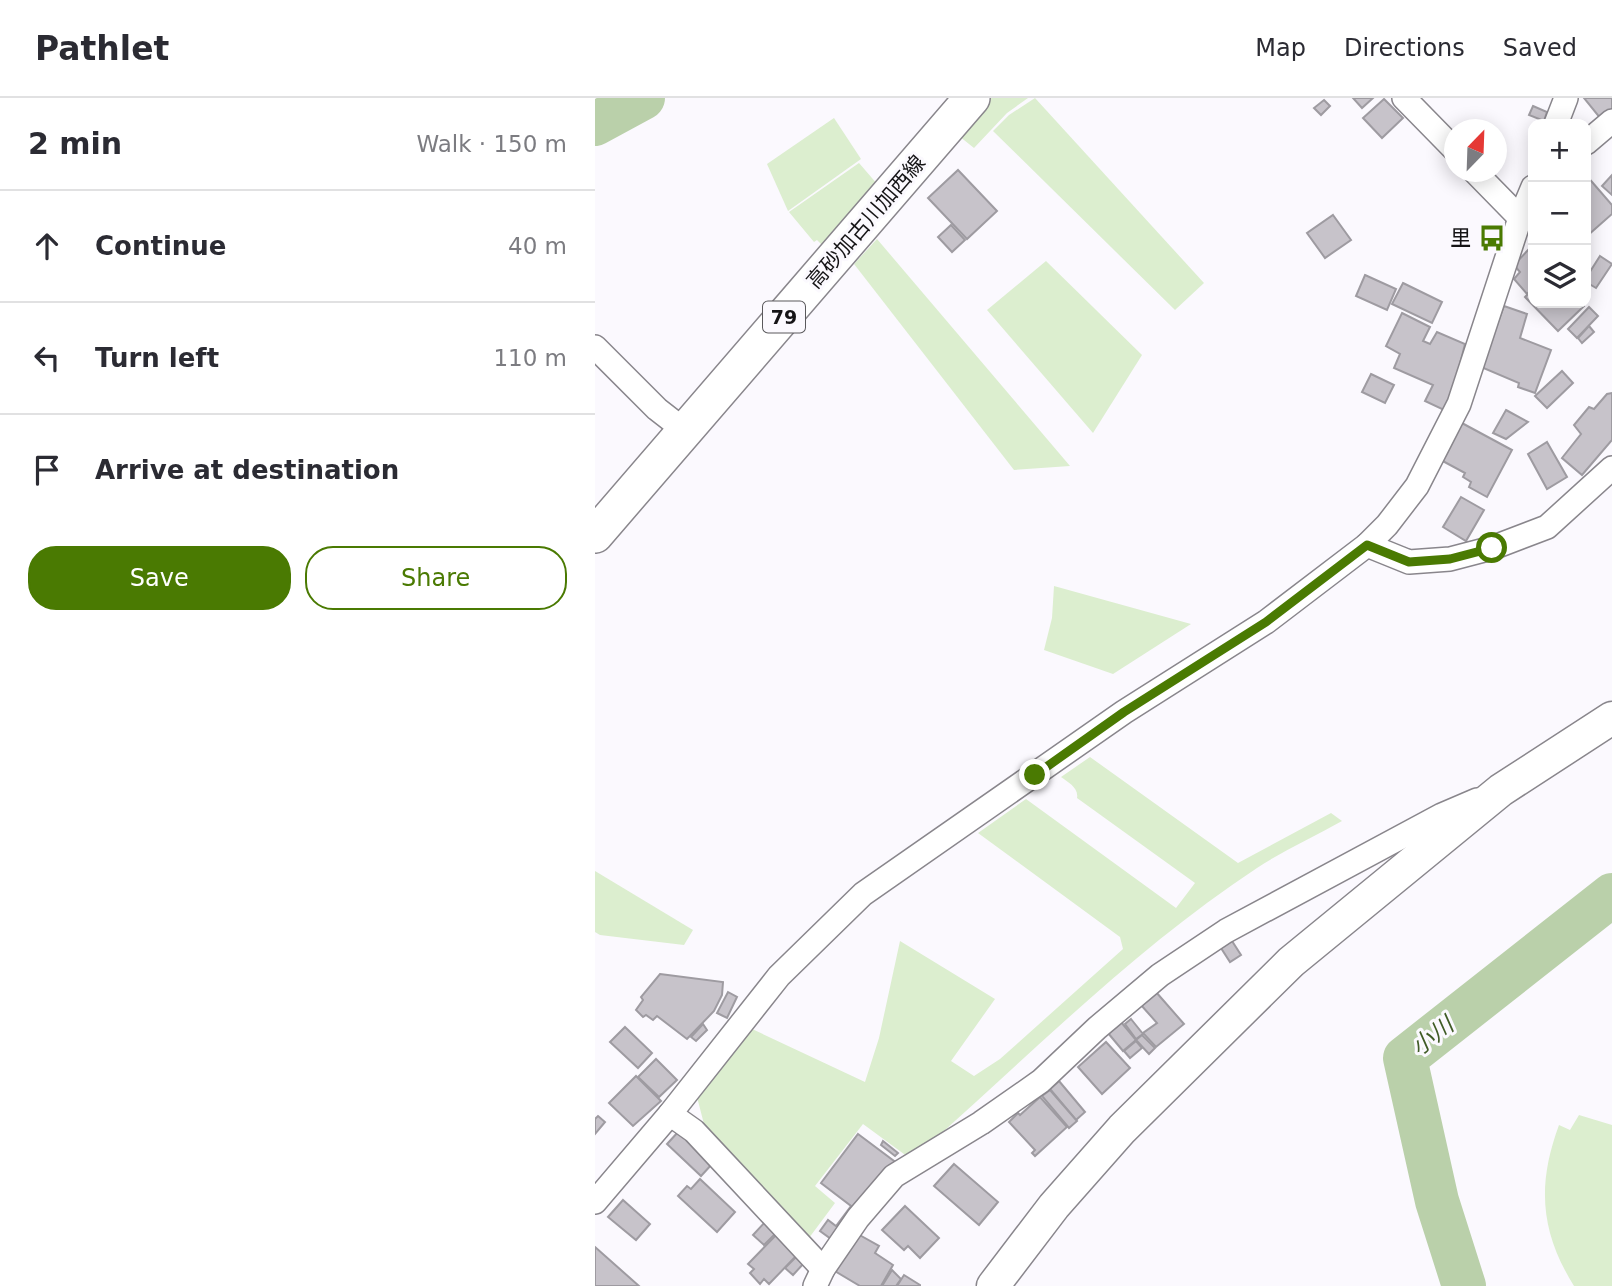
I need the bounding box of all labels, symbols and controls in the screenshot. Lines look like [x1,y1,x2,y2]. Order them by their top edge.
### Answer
text: Pathlet [35,29,169,68]
text: Map [1255,34,1306,62]
text: Directions [1344,34,1465,62]
text: Saved [1503,34,1577,62]
north arrow [1444,119,1507,182]
map controls [1528,119,1591,308]
button: + [1528,119,1591,182]
text: 2 min [28,126,122,161]
text: Walk · 150 m [416,131,567,157]
street label: 高砂加古川加西線 [802,151,930,293]
button: − [1528,182,1591,245]
bus stop icon: 里 [1477,223,1507,253]
place label: 里 [1450,226,1471,250]
icon: ahead [28,227,66,265]
text: Continue [95,231,226,261]
text: 40 m [508,233,567,259]
button: layers [1528,245,1591,308]
road number: 79 [763,302,805,332]
icon: left [28,339,66,377]
text: Turn left [95,343,219,373]
text: 110 m [493,345,567,371]
icon: arrive [28,451,66,489]
text: Arrive at destination [95,455,399,485]
route start [1476,532,1507,563]
button: Save [28,546,291,610]
button: Share [305,546,567,610]
route end [1019,759,1050,790]
water label: 小川 [1406,1010,1460,1060]

